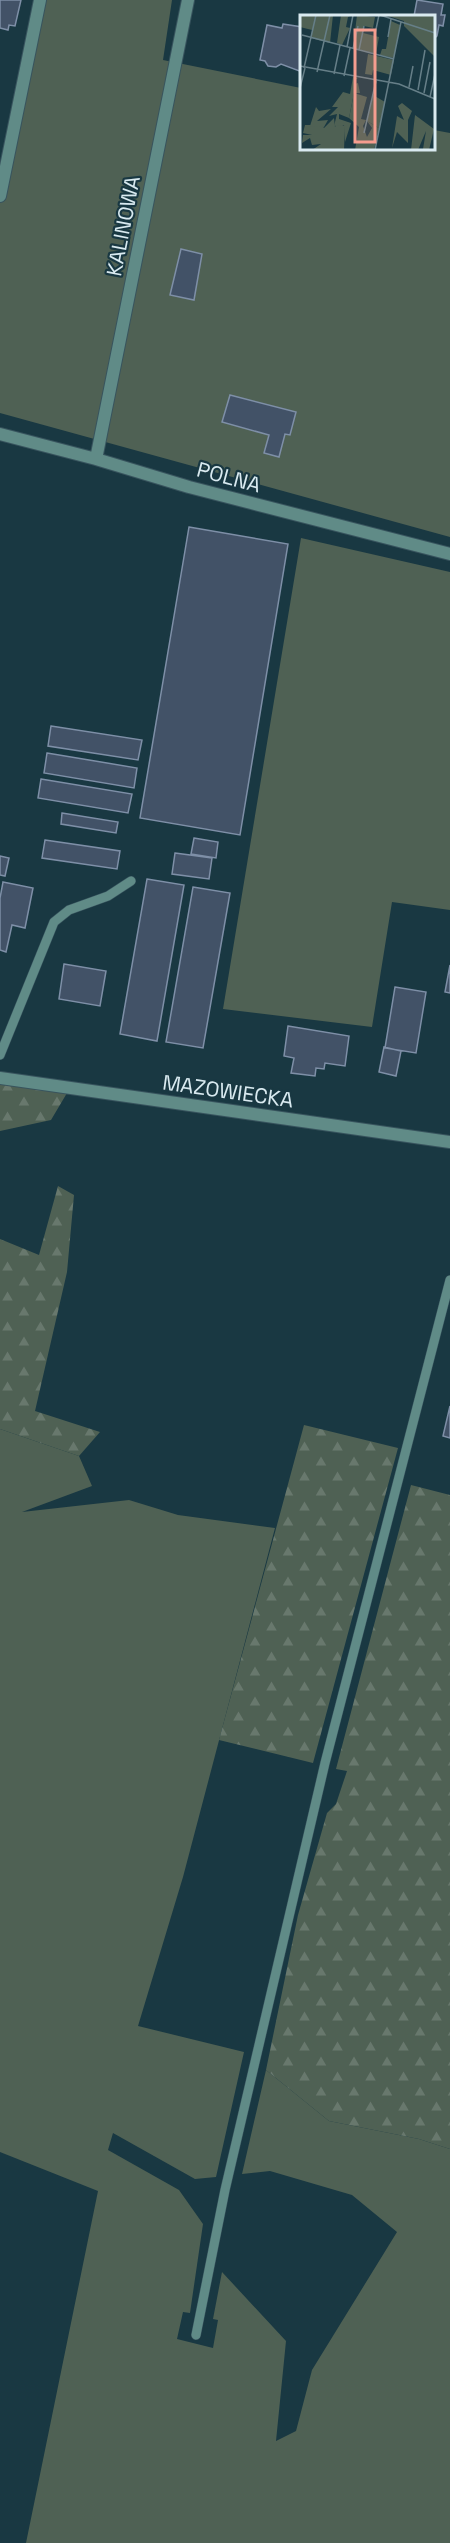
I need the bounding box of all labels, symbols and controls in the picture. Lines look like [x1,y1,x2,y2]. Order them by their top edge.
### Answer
inset map [300,15,435,150]
street label: KALINOWA [100,174,146,278]
street label: POLNA [194,456,264,498]
street label: MAZOWIECKA [161,1068,295,1114]

